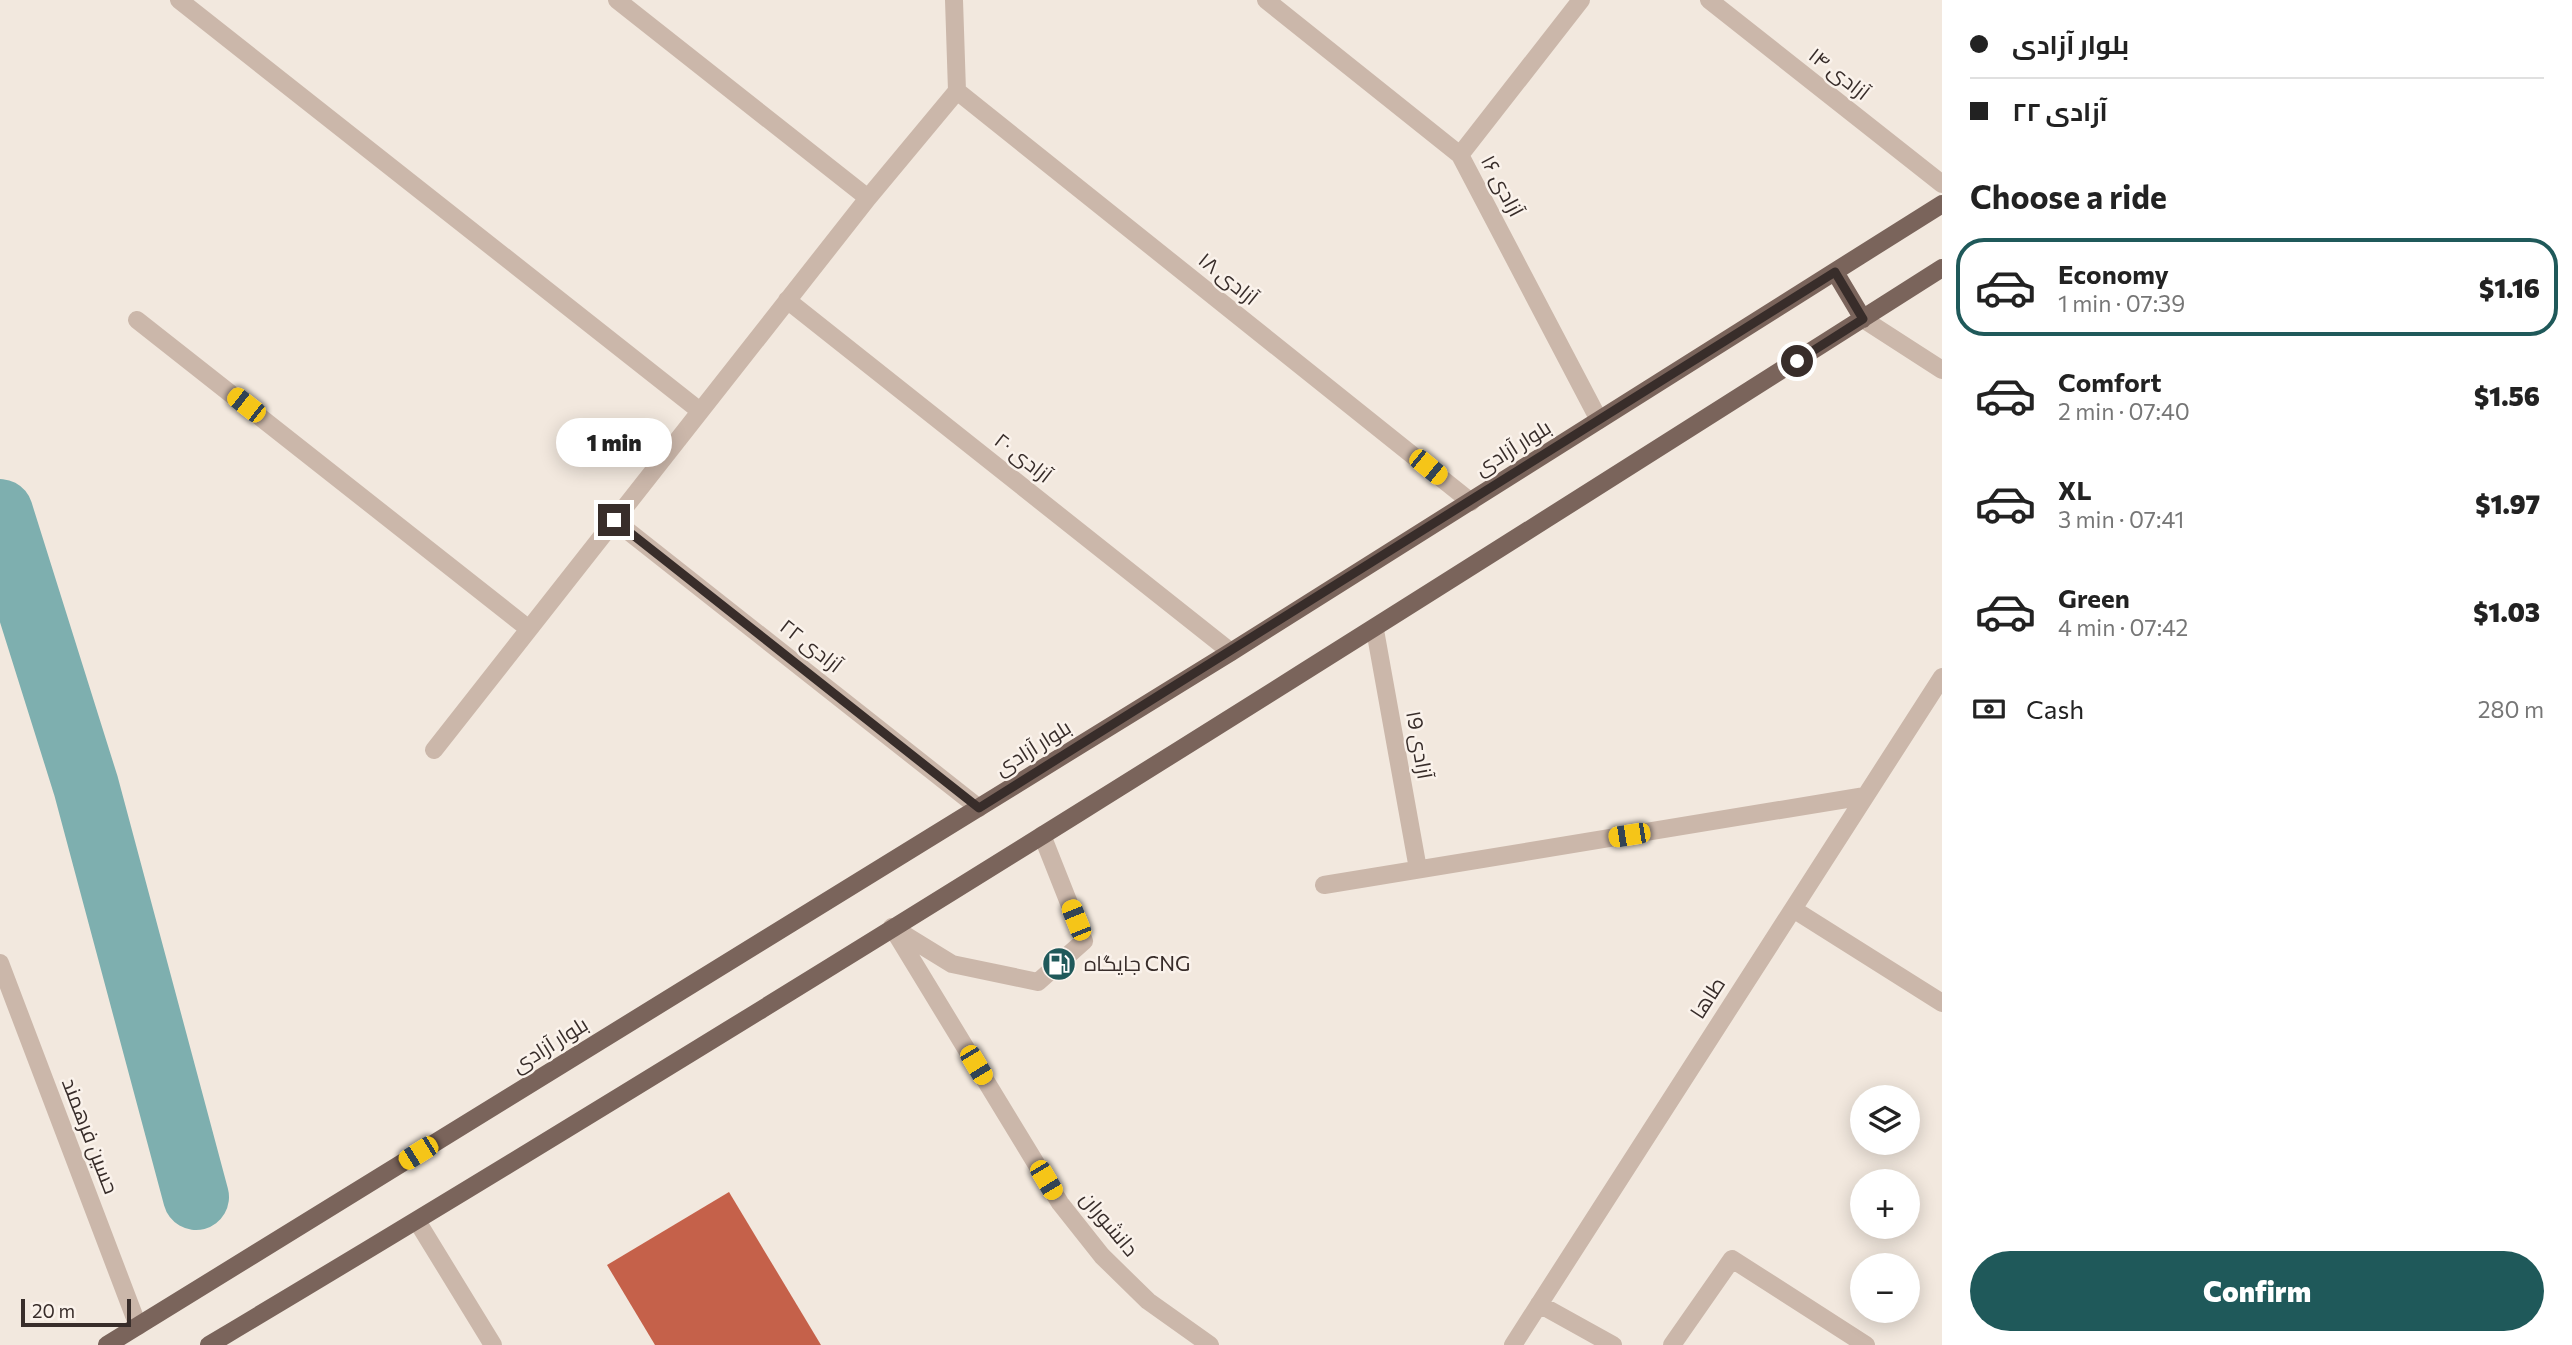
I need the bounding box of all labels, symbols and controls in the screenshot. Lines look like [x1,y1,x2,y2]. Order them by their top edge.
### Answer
text: بلوار آزادی [2012,28,2129,59]
street label: آزادی ۱۴ [1803,41,1876,106]
text: آزادی ۲۲ [2012,95,2108,126]
street label: آزادی ۱۶ [1475,150,1530,222]
text: Choose a ride [1970,176,2167,216]
street label: آزادی ۱۸ [1193,246,1264,311]
icon: car [1974,256,2037,319]
text: Economy [2058,258,2169,289]
text: $1.16 [2479,272,2540,303]
text: 1 min · 07:39 [2058,289,2185,317]
route start [1781,345,1813,377]
icon: car [1974,364,2037,427]
text: Comfort [2058,366,2161,397]
text: $1.56 [2474,380,2540,411]
car [223,384,270,426]
text: 2 min · 07:40 [2058,397,2190,425]
street label: بلوار آزادی [1469,414,1556,482]
callout: 1 min [556,419,672,468]
street label: آزادی ۲۰ [989,427,1058,489]
text: 1 min [586,428,642,456]
car [1406,446,1451,488]
icon: car [1974,472,2037,535]
text: XL [2058,474,2092,505]
text: $1.97 [2475,488,2540,519]
route end [598,504,630,536]
text: 3 min · 07:41 [2058,505,2184,533]
icon: car [1974,580,2037,643]
text: Green [2058,582,2130,613]
text: $1.03 [2473,596,2540,627]
street label: آزادی ۲۲ [775,613,848,679]
text: 4 min · 07:42 [2058,613,2188,641]
icon: cash [1970,690,2008,728]
text: Cash [2026,693,2084,724]
text: 280 m [2478,695,2544,723]
street label: آزادی ۱9 [1400,709,1439,782]
street label: بلوار آزادی [989,714,1076,782]
car [1607,821,1652,849]
car [1059,897,1094,943]
fuel station icon: جایگاه CNG [1040,945,1078,983]
place label: جایگاه CNG [1084,950,1190,975]
street label: طاها [1684,972,1729,1023]
street label: بلوار آزادی [506,1011,593,1079]
car [957,1042,996,1088]
street label: حسین فرهمند [56,1074,125,1198]
map controls [1850,1085,1920,1323]
button: layers [1850,1085,1920,1155]
car [395,1133,442,1173]
car [1027,1157,1066,1203]
button: + [1850,1169,1920,1239]
street label: دانشوران [1074,1186,1144,1262]
button: Confirm [1970,1251,2544,1331]
button: − [1850,1253,1920,1323]
scale bar [21,1296,131,1328]
text: 20 m [32,1299,75,1322]

